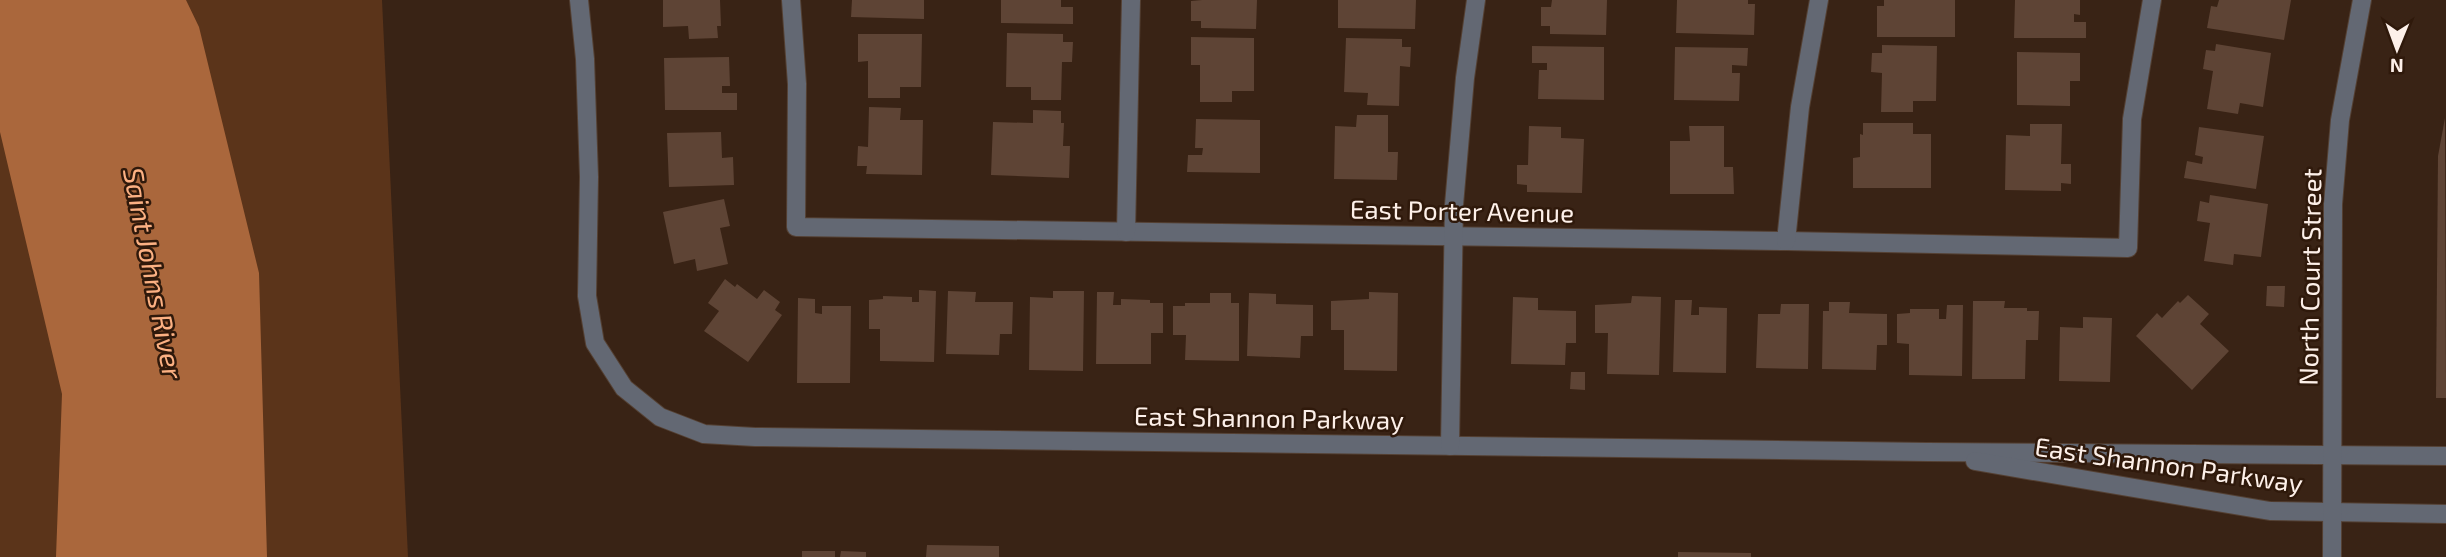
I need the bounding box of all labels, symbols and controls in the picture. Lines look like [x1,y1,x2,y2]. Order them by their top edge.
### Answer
north arrow [2362,14,2432,84]
text: N [2390,55,2404,78]
water label: Saint Johns River [117,165,191,382]
street label: North Court Street [2292,168,2326,386]
street label: East Porter Avenue [1350,193,1574,227]
street label: East Shannon Parkway [1134,399,1405,435]
street label: East Shannon Parkway [2033,430,2305,498]

